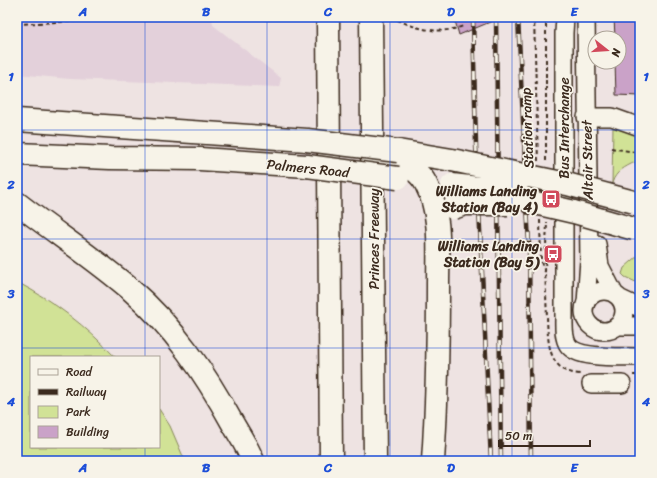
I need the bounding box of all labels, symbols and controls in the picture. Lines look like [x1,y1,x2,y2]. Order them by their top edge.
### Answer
text: A [78,0,87,23]
text: B [202,0,211,23]
text: C [323,0,333,23]
text: D [447,0,455,23]
text: E [570,0,579,23]
north arrow [587,30,627,70]
text: N [606,45,627,60]
text: 1 [8,65,14,88]
text: 1 [643,65,649,88]
street label: Bus Interchange [552,77,577,179]
street label: Station ramp [514,86,541,169]
street label: Altair Street [574,119,601,201]
street label: Palmers Road [265,152,352,185]
text: 2 [6,173,15,196]
text: 2 [641,173,650,196]
place label: Williams Landing Station (Bay 4) [436,179,538,220]
street label: Princes Freeway [362,188,387,290]
bus stop icon: Williams Landing Station (Bay 4) [540,188,562,210]
place label: Williams Landing Station (Bay 5) [438,234,540,275]
bus stop icon: Williams Landing Station (Bay 5) [542,243,564,265]
text: 3 [6,282,15,305]
text: 3 [641,282,650,305]
legend [30,356,160,448]
text: Road [66,361,93,383]
text: Railway [66,381,107,403]
text: 4 [6,390,16,413]
text: 4 [641,390,651,413]
text: Park [66,401,91,423]
text: Building [66,421,109,443]
scale bar [499,422,590,448]
text: 50 m [505,425,532,447]
text: A [78,456,87,478]
text: B [202,456,211,478]
text: C [323,456,333,478]
text: D [447,456,455,478]
text: E [570,456,579,478]

